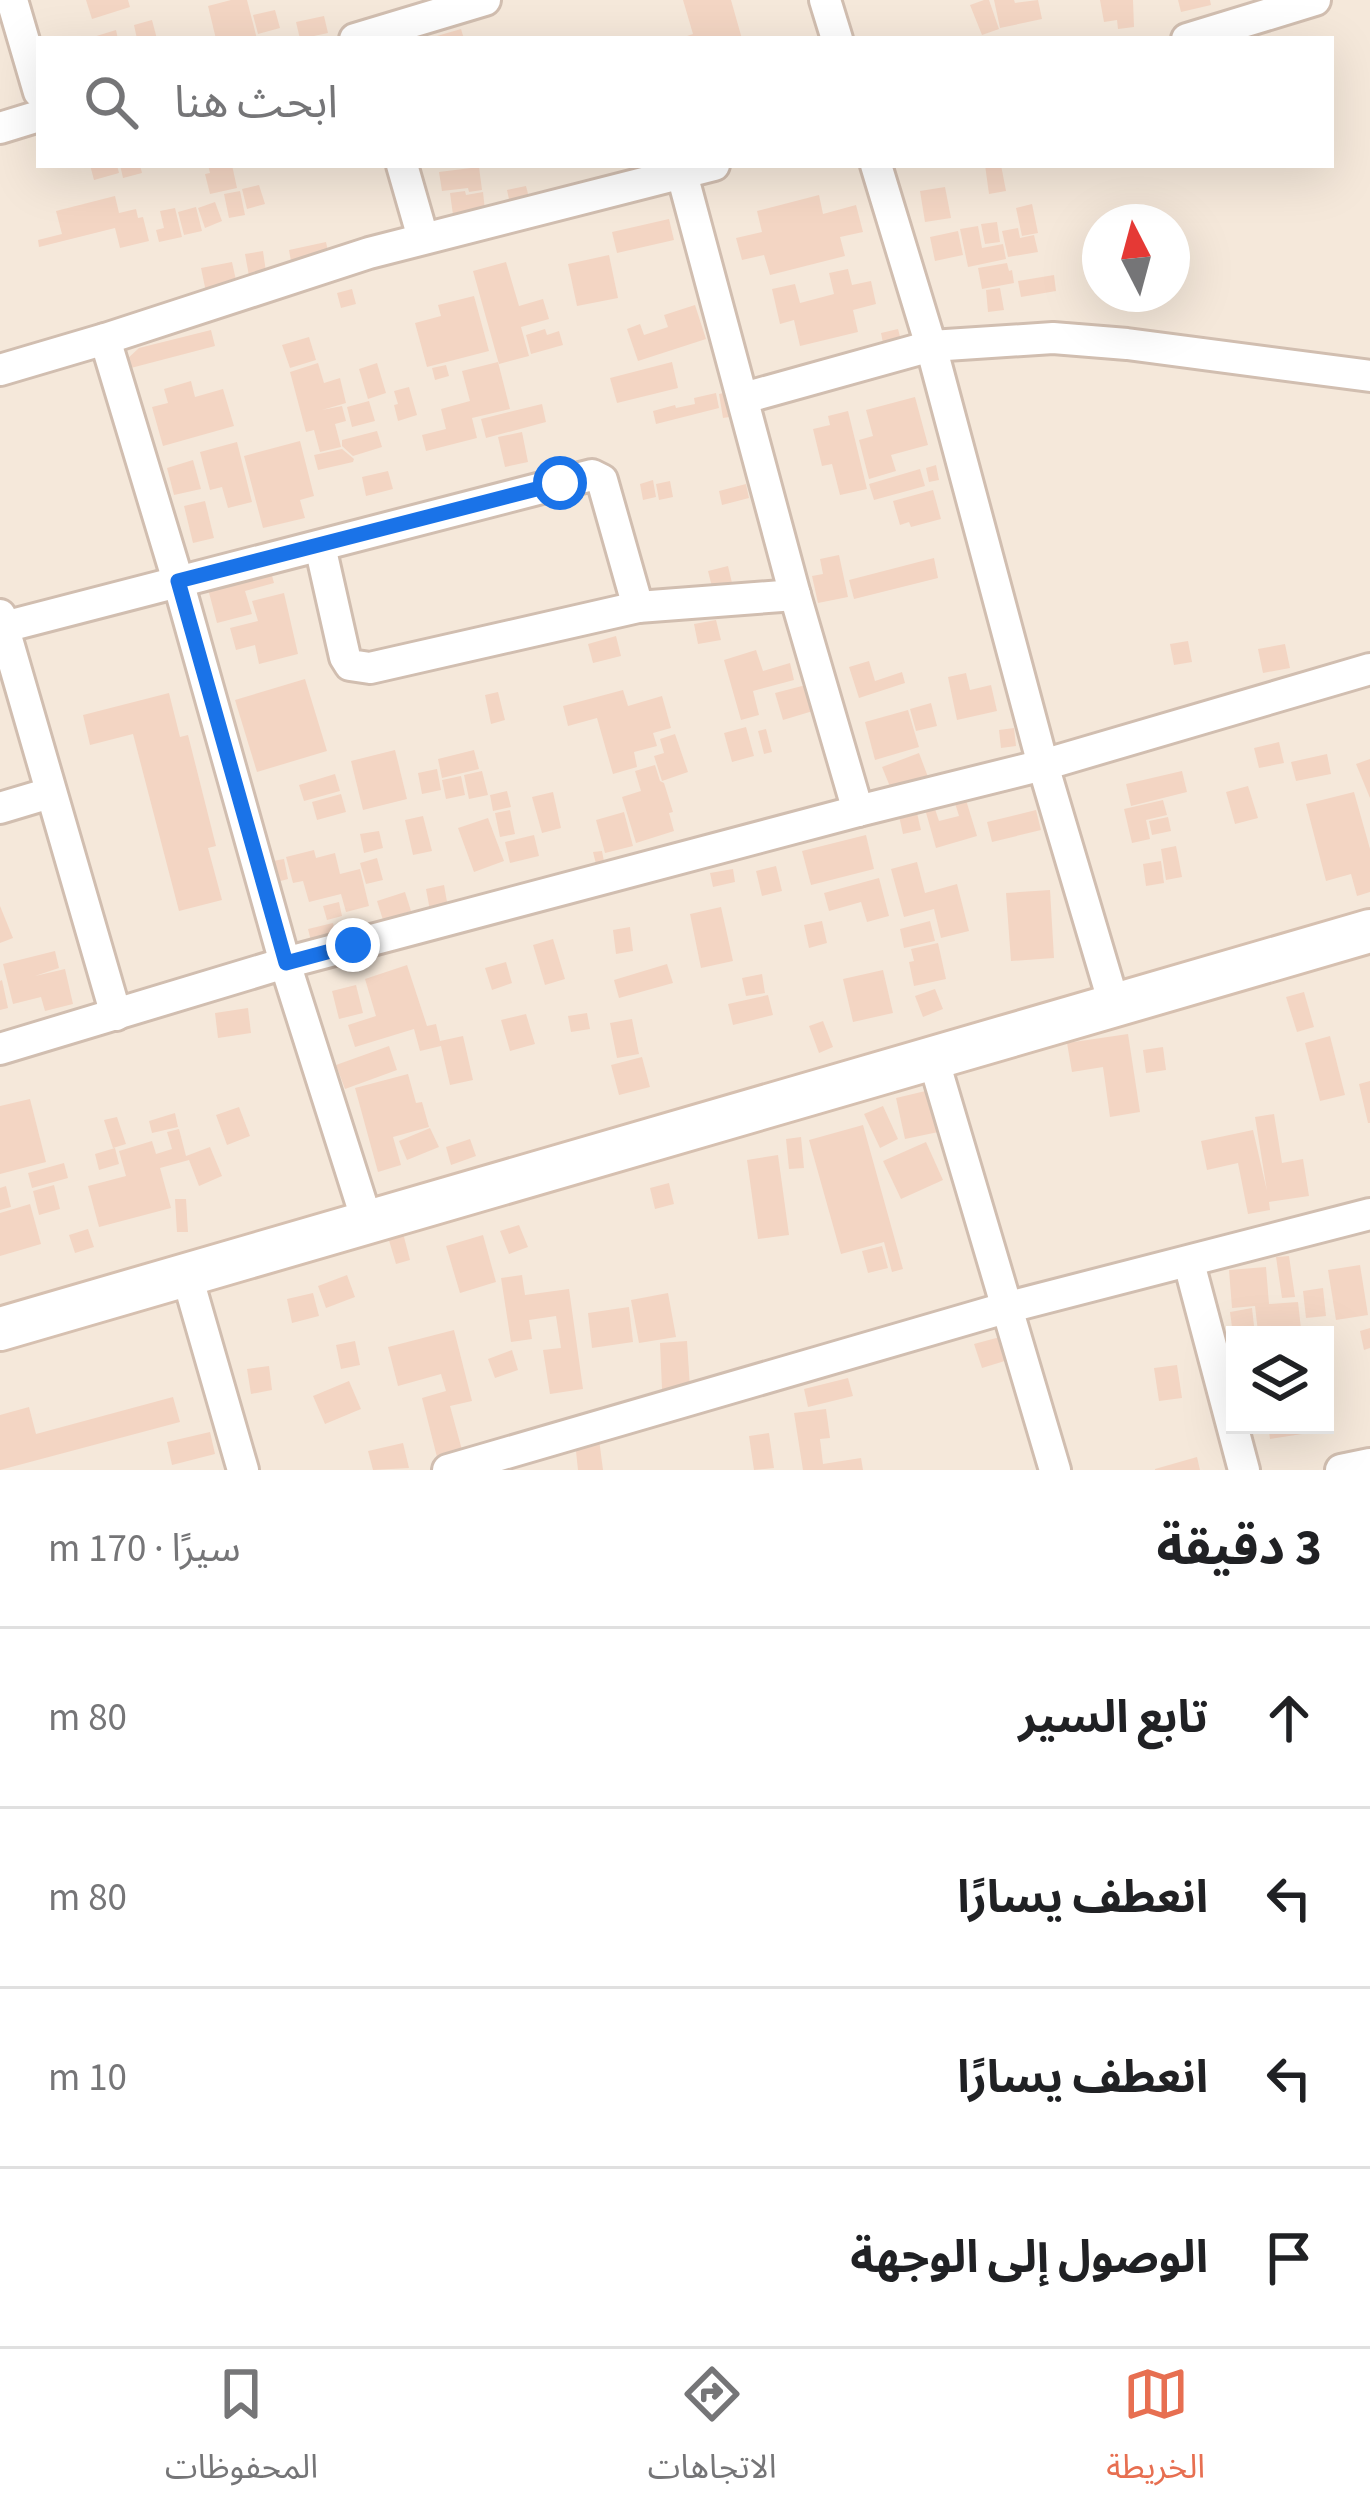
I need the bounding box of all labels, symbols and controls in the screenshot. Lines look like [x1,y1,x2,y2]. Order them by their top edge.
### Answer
search box [36,36,1334,168]
icon: search [78,69,144,135]
text: ابحث هنا [174,71,338,135]
north arrow [1082,204,1190,312]
route start [533,456,587,510]
route end [326,918,380,972]
map controls [1226,1326,1334,1434]
button: layers [1226,1326,1334,1434]
text: 3 دقيقة [1157,1512,1322,1584]
text: سيرًا · 170 m [48,1521,241,1577]
icon: ahead [1256,1685,1322,1751]
text: تابع السير [1018,1686,1208,1750]
text: 80 m [48,1690,127,1746]
icon: left [1256,1865,1322,1931]
text: انعطف يسارًا [957,1866,1208,1930]
text: 80 m [48,1870,127,1926]
icon: left [1256,2045,1322,2111]
text: انعطف يسارًا [957,2046,1208,2110]
text: 10 m [48,2050,127,2106]
icon: arrive [1256,2225,1322,2291]
text: الوصول إلى الوجهة [850,2226,1208,2290]
tab: المحفوظات [165,2361,318,2502]
tab: الاتجاهات [648,2361,777,2502]
tab: الخريطة [1106,2361,1205,2502]

